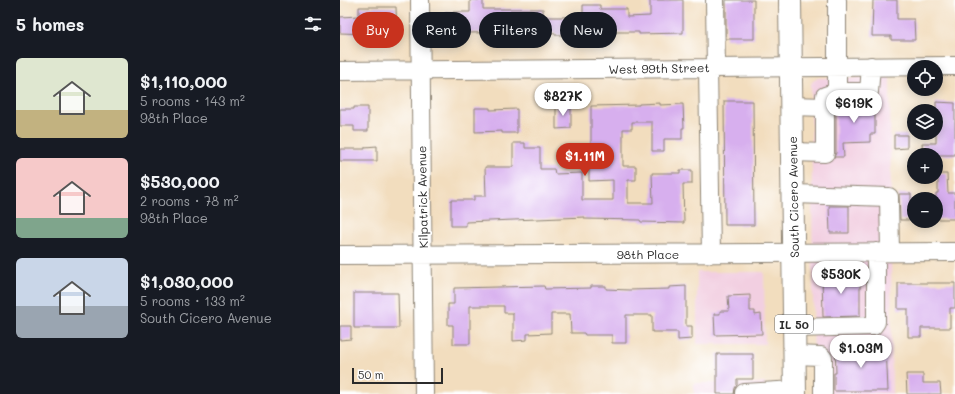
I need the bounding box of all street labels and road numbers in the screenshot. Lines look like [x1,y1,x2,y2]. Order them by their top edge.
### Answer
street label: West 99th Street [608,59,710,77]
street label: South Cicero Avenue [784,136,802,258]
street label: Kilpatrick Avenue [413,146,431,248]
street label: 98th Place [617,246,679,262]
road number: IL 50 [775,315,813,333]

